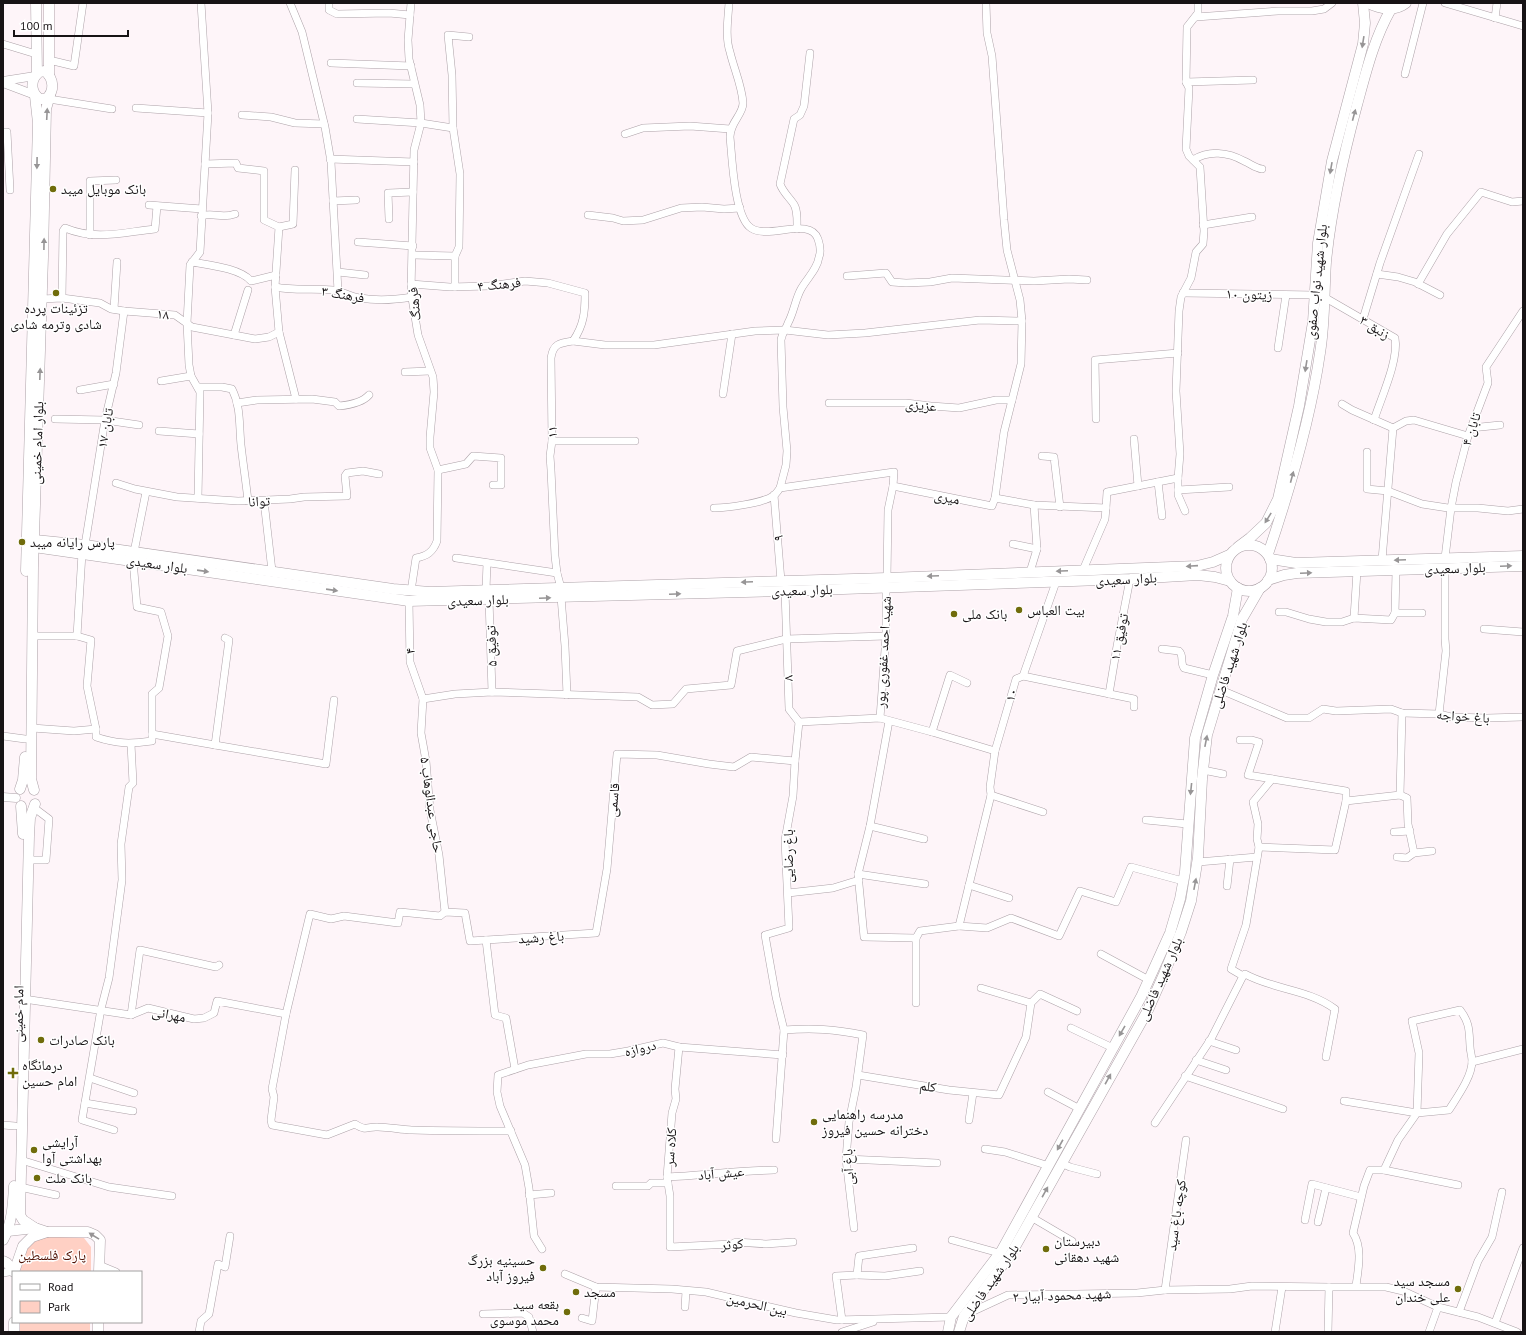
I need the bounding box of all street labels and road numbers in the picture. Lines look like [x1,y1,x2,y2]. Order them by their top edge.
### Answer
street label: بلوار شهید نواب صفوی [1301,223,1331,341]
street label: فرهنگ ۴ [476,273,522,295]
street label: فرهنگ ۳ [320,281,366,307]
street label: زیتون ۱۰ [1226,285,1272,303]
street label: فرهنگ [403,286,425,322]
street label: ۱۸ [156,304,170,324]
street label: زنبق ۳ [1356,311,1393,344]
street label: عزیزی [904,395,938,415]
street label: بلوار امام خمینی [27,401,48,485]
street label: تابان ۱۷ [93,406,117,449]
street label: تابان ۴ [1457,410,1485,448]
street label: ۱۱ [543,426,561,438]
street label: میری [933,486,961,508]
street label: توانا [248,491,271,511]
street label: ۹ [769,534,787,542]
street label: بلوار سعیدی [125,551,189,577]
street label: بلوار سعیدی [1424,558,1486,578]
street label: بلوار سعیدی [1095,568,1157,590]
street label: بلوار سعیدی [771,580,833,600]
street label: بلوار سعیدی [447,590,509,610]
street label: شهید احمد غفوری پور [871,596,895,709]
street label: توفیق ۱۱ [1106,612,1133,662]
street label: بلوار شهید فاضلی [1207,619,1251,710]
street label: توفیق ۵ [481,625,502,667]
street label: ۴ [401,648,419,654]
street label: ۸ [779,675,797,681]
street label: ۱۰ [1001,686,1021,704]
street label: باغ خواجه [1436,705,1491,728]
street label: حاجی عبدالوهاب ۵ [416,756,448,854]
street label: قاسمی [603,782,623,818]
street label: باغ رضایی [779,829,798,883]
street label: باغ رشید [517,926,565,949]
street label: بلوار شهید فاضلی [1134,934,1187,1024]
street label: امام خمینی [9,985,28,1043]
street label: مهرانی [151,1002,187,1026]
street label: دروازه [622,1036,658,1060]
street label: کلم [918,1076,938,1097]
street label: کلاه سر [660,1127,680,1168]
street label: باغ آبی [838,1148,859,1185]
street label: عیش آباد [697,1162,745,1184]
street label: کوچه باغ سید [1162,1178,1191,1252]
street label: کوثر [719,1234,744,1254]
street label: بلوار شهید فاضلی [957,1240,1023,1324]
street label: شهید محمود آبیار ۲ [1012,1284,1112,1306]
street label: بین الحرمین [725,1288,789,1320]

